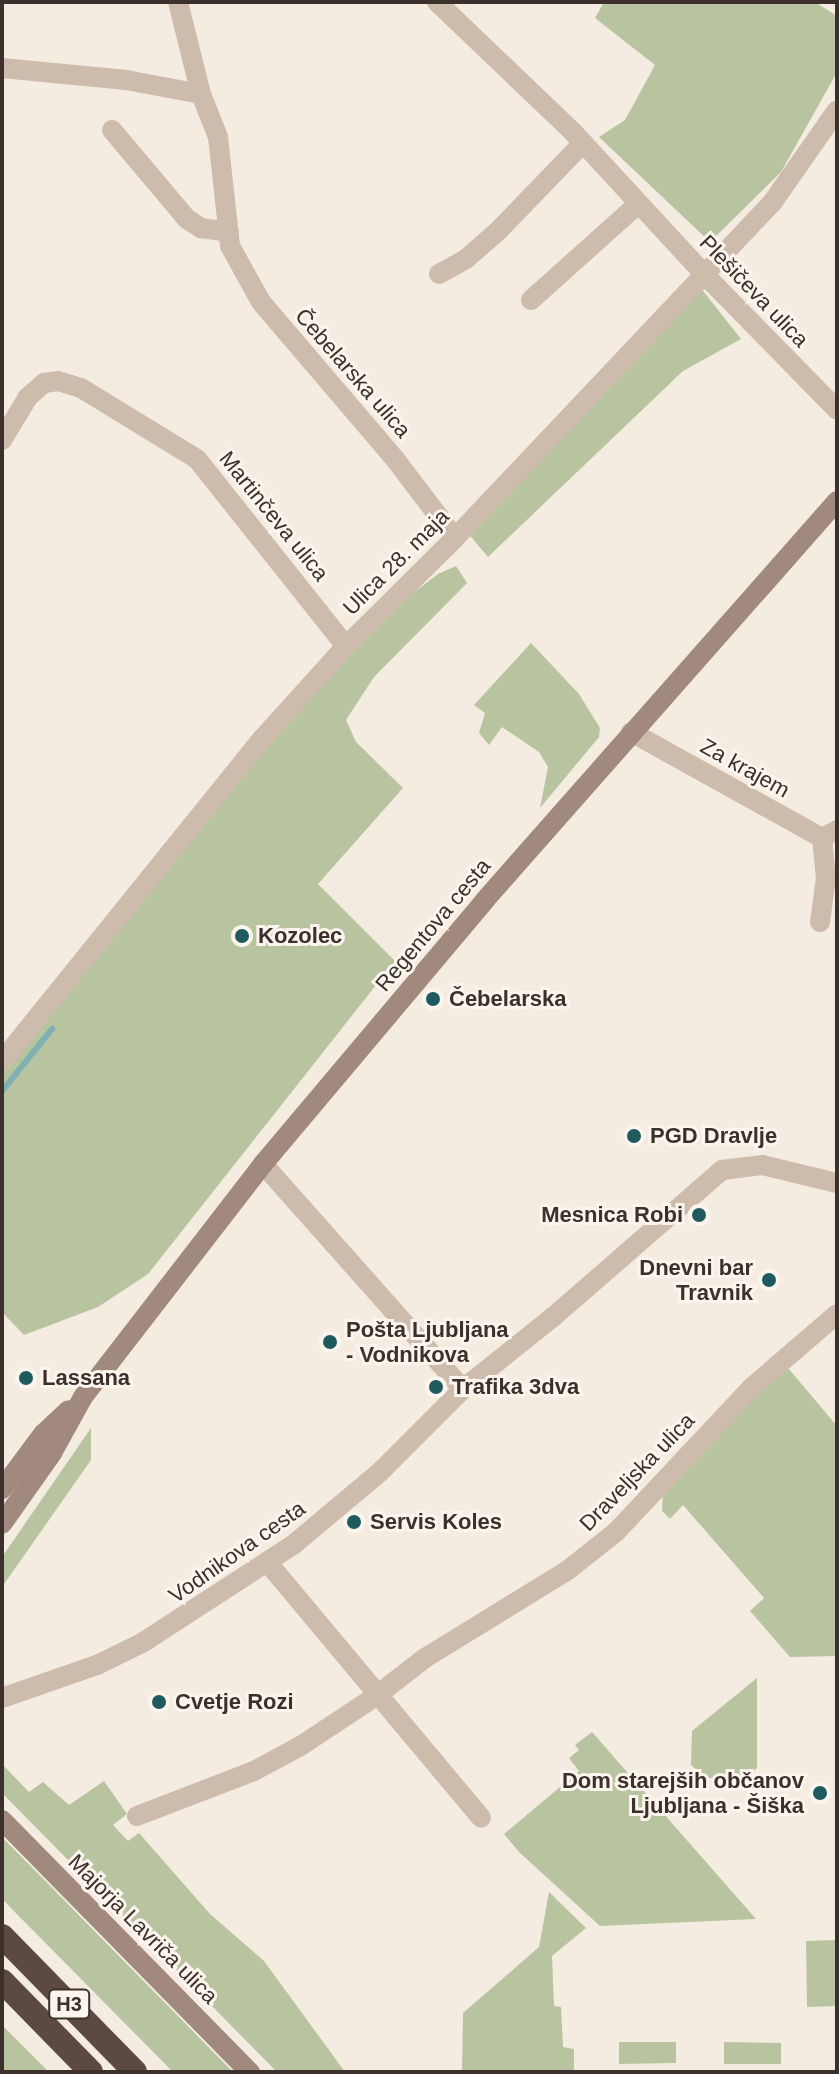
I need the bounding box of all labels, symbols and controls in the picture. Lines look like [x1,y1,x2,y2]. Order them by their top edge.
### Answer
street label: Plešičeva ulica [694,229,814,353]
street label: Čebelarska ulica [290,303,416,443]
street label: Martinčeva ulica [214,446,334,586]
street label: Ulica 28. maja [337,503,455,621]
street label: Za krajem [696,733,794,803]
street label: Regentova cesta [370,853,496,997]
place label: Kozolec [258,923,342,949]
marker: Kozolec [233,927,251,945]
place label: Čebelarska [449,986,566,1012]
marker: Čebelarska [424,990,442,1008]
place label: PGD Dravlje [650,1123,777,1149]
marker: PGD Dravlje [625,1127,643,1145]
place label: Mesnica Robi [541,1202,683,1228]
marker: Mesnica Robi [690,1206,708,1224]
place label: Dnevni bar Travnik [639,1254,753,1306]
marker: Dnevni bar Travnik [760,1271,778,1289]
place label: Pošta Ljubljana - Vodnikova [346,1316,509,1368]
marker: Pošta Ljubljana - Vodnikova [321,1333,339,1351]
place label: Lassana [42,1365,130,1391]
marker: Lassana [17,1369,35,1387]
place label: Trafika 3dva [452,1374,579,1400]
marker: Trafika 3dva [427,1378,445,1396]
street label: Draveljska ulica [574,1407,700,1537]
street label: Vodnikova cesta [164,1495,310,1609]
place label: Servis Koles [370,1509,502,1535]
marker: Servis Koles [345,1513,363,1531]
place label: Cvetje Rozi [175,1689,294,1715]
marker: Cvetje Rozi [150,1693,168,1711]
place label: Dom starejših občanov Ljubljana - Šiška [562,1767,804,1818]
marker: Dom starejših občanov Ljubljana - Šiška [811,1784,829,1802]
street label: Majorja Lavriča ulica [63,1849,223,2009]
road number: H3 [47,1988,91,2020]

